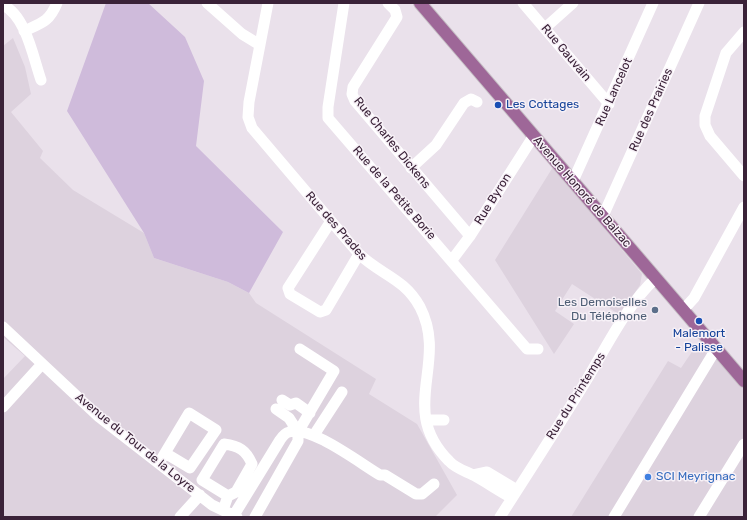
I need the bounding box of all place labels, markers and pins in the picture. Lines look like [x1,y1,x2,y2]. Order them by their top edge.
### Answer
place label: Les Cottages [506,98,579,112]
marker: Les Cottages [493,100,503,110]
place label: Les Demoiselles Du Téléphone [558,296,647,324]
marker: Les Demoiselles Du Téléphone [650,305,660,315]
marker: Malemort - Palisse [694,316,704,326]
place label: Malemort - Palisse [673,327,725,355]
place label: SCI Meyrignac [656,470,735,484]
marker: SCI Meyrignac [643,472,653,482]

